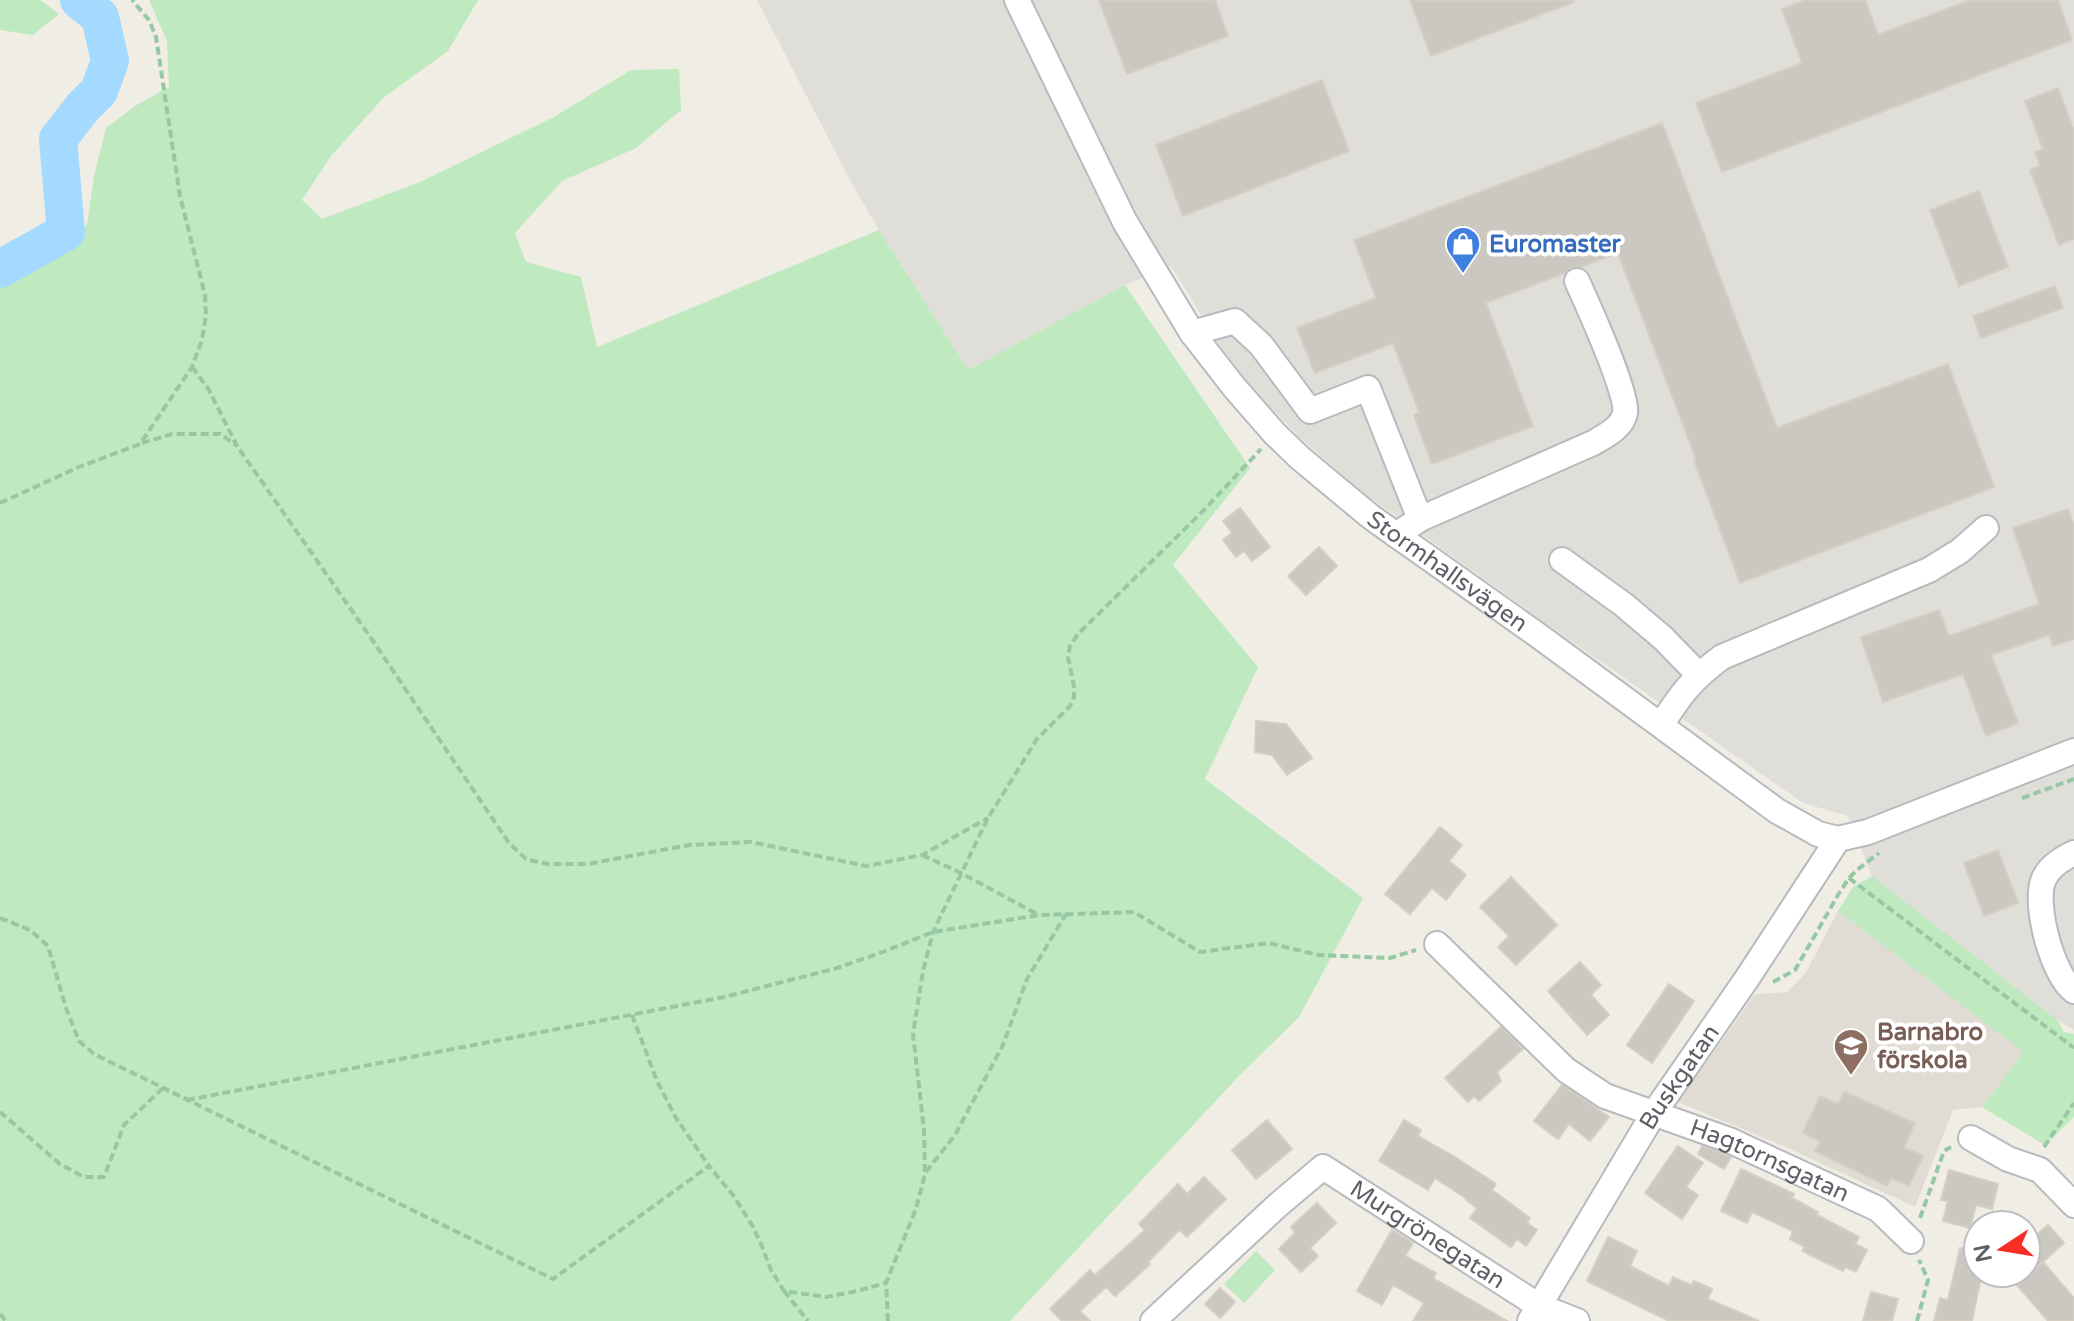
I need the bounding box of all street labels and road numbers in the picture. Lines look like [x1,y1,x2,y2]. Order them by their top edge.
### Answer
street label: Stormhallsvägen [1361,505,1533,638]
street label: Buskgatan [1633,1019,1726,1135]
street label: Hagtornsgatan [1686,1113,1854,1209]
street label: Murgrönegatan [1344,1174,1511,1295]

